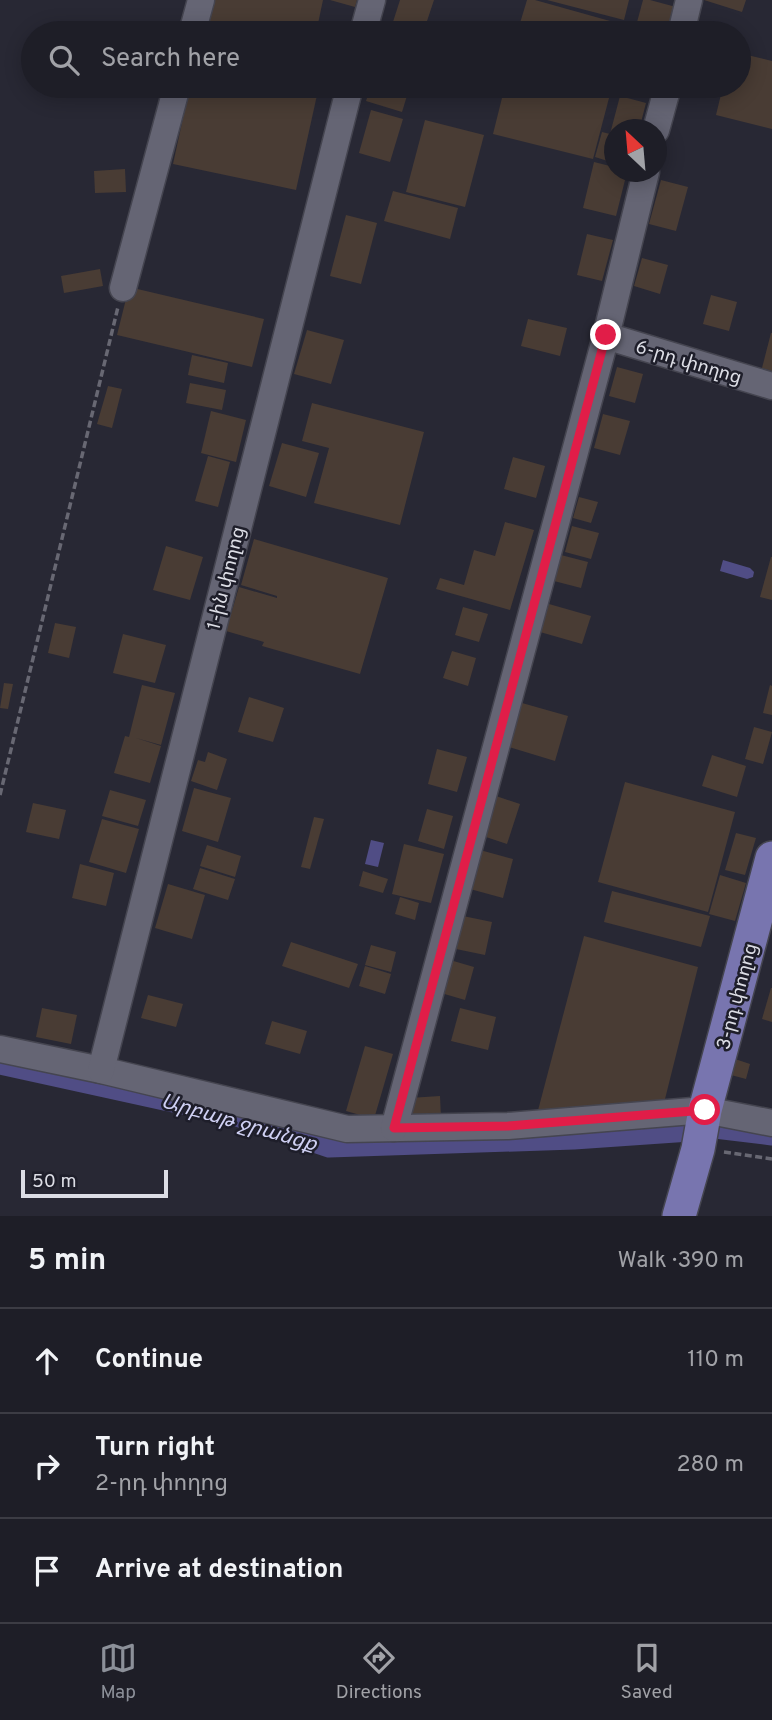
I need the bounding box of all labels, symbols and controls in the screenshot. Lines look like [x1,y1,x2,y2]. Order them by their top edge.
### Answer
search box [21,21,751,98]
icon: search [45,41,83,79]
text: Search here [101,43,240,76]
north arrow [604,119,667,182]
route end [590,319,621,350]
street label: 6-րդ փողոց [633,335,744,390]
street label: 1-ին փողոց [203,524,251,633]
street label: 3-րդ փողոց [712,940,764,1053]
water label: Արբաթ ջրանցք [157,1088,321,1159]
route start [689,1094,720,1125]
scale bar [21,1167,168,1199]
text: 50 m [32,1170,77,1194]
text: 5 min [28,1243,106,1280]
text: Walk · 390 m [618,1247,744,1276]
icon: ahead [28,1342,66,1380]
text: Continue [95,1344,203,1377]
text: 110 m [687,1346,744,1375]
text: Turn right [95,1432,215,1465]
icon: right [28,1447,66,1485]
text: 280 m [676,1451,744,1480]
text: 2-րդ փողոց [95,1470,228,1499]
icon: arrive [28,1552,66,1590]
text: Arrive at destination [95,1554,343,1587]
tab: Map [99,1639,137,1705]
tab: Directions [336,1639,422,1705]
tab: Saved [621,1639,673,1705]

